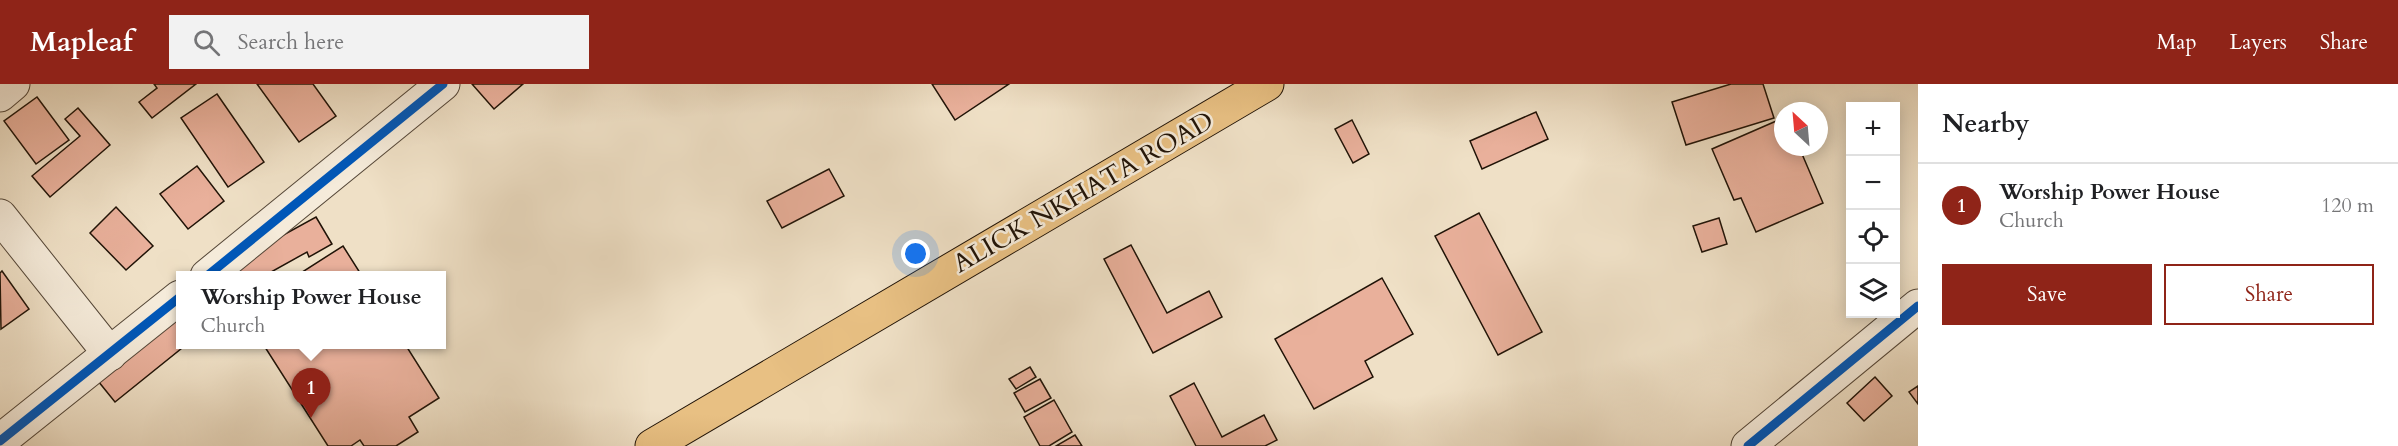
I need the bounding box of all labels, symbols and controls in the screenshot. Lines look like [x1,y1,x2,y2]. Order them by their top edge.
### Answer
search box [169,15,589,69]
text: Mapleaf [30,23,133,61]
icon: search [190,26,223,59]
text: Search here [238,27,344,57]
text: Map [2157,28,2197,57]
text: Layers [2230,28,2287,57]
text: Share [2320,28,2368,57]
north arrow [1774,102,1828,156]
map controls [1846,102,1900,318]
button: + [1846,102,1900,156]
street label: ALICK NKHATA ROAD [946,103,1220,281]
text: Nearby [1942,106,2030,141]
button: − [1846,156,1900,210]
text: Worship Power House [1999,177,2220,207]
text: 1 [1956,192,1967,219]
text: 120 m [2321,192,2374,219]
text: Church [1999,207,2064,234]
button: locate [1846,210,1900,264]
your location [901,239,930,268]
button: layers [1846,264,1900,318]
button: Save [1942,264,2152,325]
button: Share [2164,264,2374,325]
popup [176,271,446,349]
text: Worship Power House [200,282,422,312]
text: Church [200,312,265,339]
pin: 1 [292,368,330,418]

